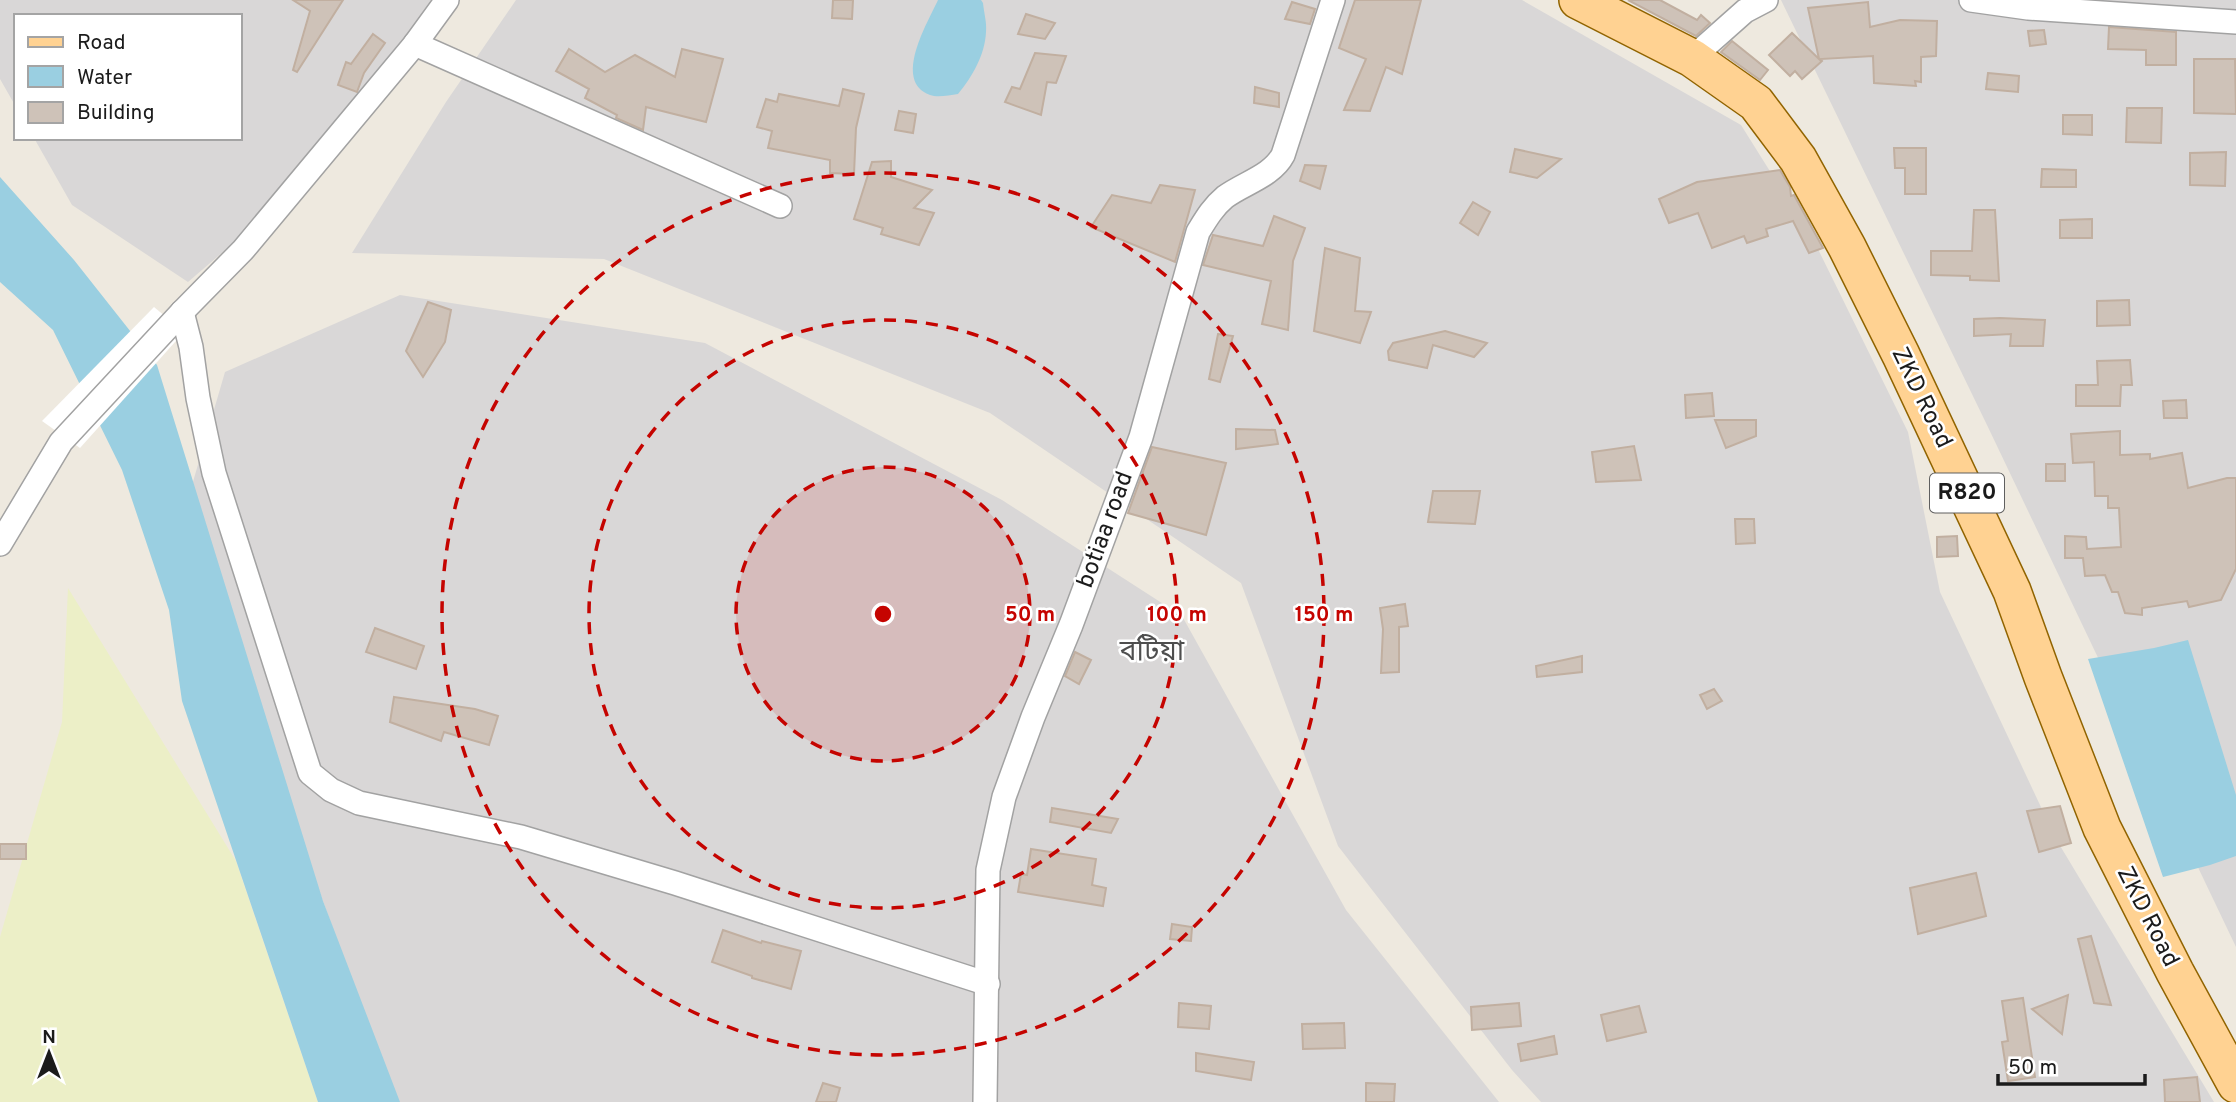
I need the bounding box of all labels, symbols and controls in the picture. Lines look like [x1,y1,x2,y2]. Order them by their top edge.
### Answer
legend [14,14,242,140]
text: Road [77,30,126,57]
text: Water [77,65,132,92]
text: Building [77,100,155,127]
street label: ZKD Road [1884,342,1958,454]
street label: botiaa road [1071,468,1141,592]
road number: R820 [1930,474,2004,512]
centre of rings [871,602,895,626]
text: 50 m [1005,602,1055,629]
text: 100 m [1147,602,1207,629]
text: 150 m [1295,602,1353,629]
district label: বটিয়া [1119,634,1185,671]
street label: ZKD Road [2109,862,2185,972]
north arrow [14,1018,84,1088]
text: N [42,1026,56,1050]
scale bar [1998,1042,2145,1086]
text: 50 m [2008,1055,2057,1082]

